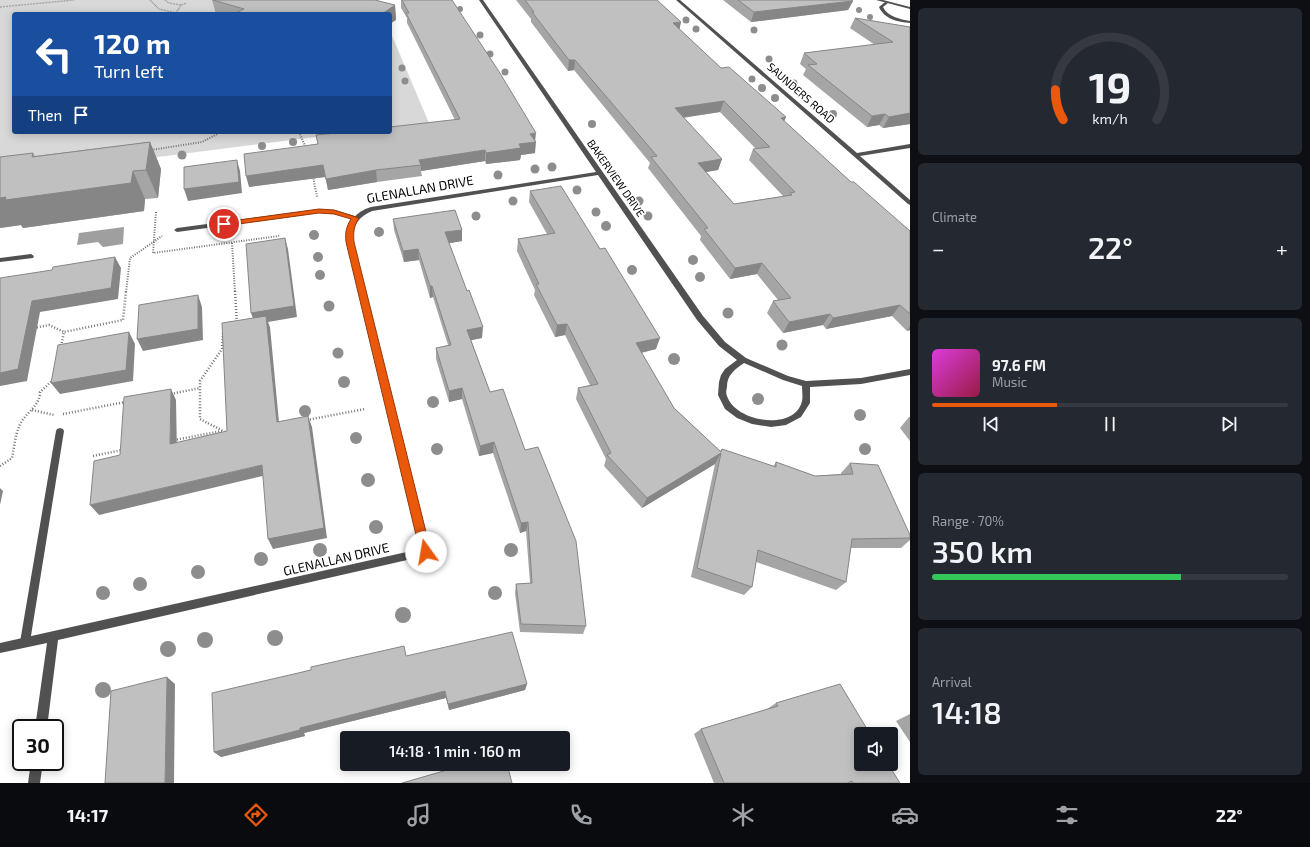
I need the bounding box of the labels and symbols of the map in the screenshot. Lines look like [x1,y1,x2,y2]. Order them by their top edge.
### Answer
street label: SAUNDERS ROAD [765,60,838,125]
street label: BAKERVIEW DRIVE [585,137,648,219]
street label: GLENALLAN DRIVE [365,172,475,206]
pin [207,207,241,241]
position arrow [405,531,447,573]
street label: GLENALLAN DRIVE [282,539,390,579]
speed limit sign: 30 [12,719,64,771]

